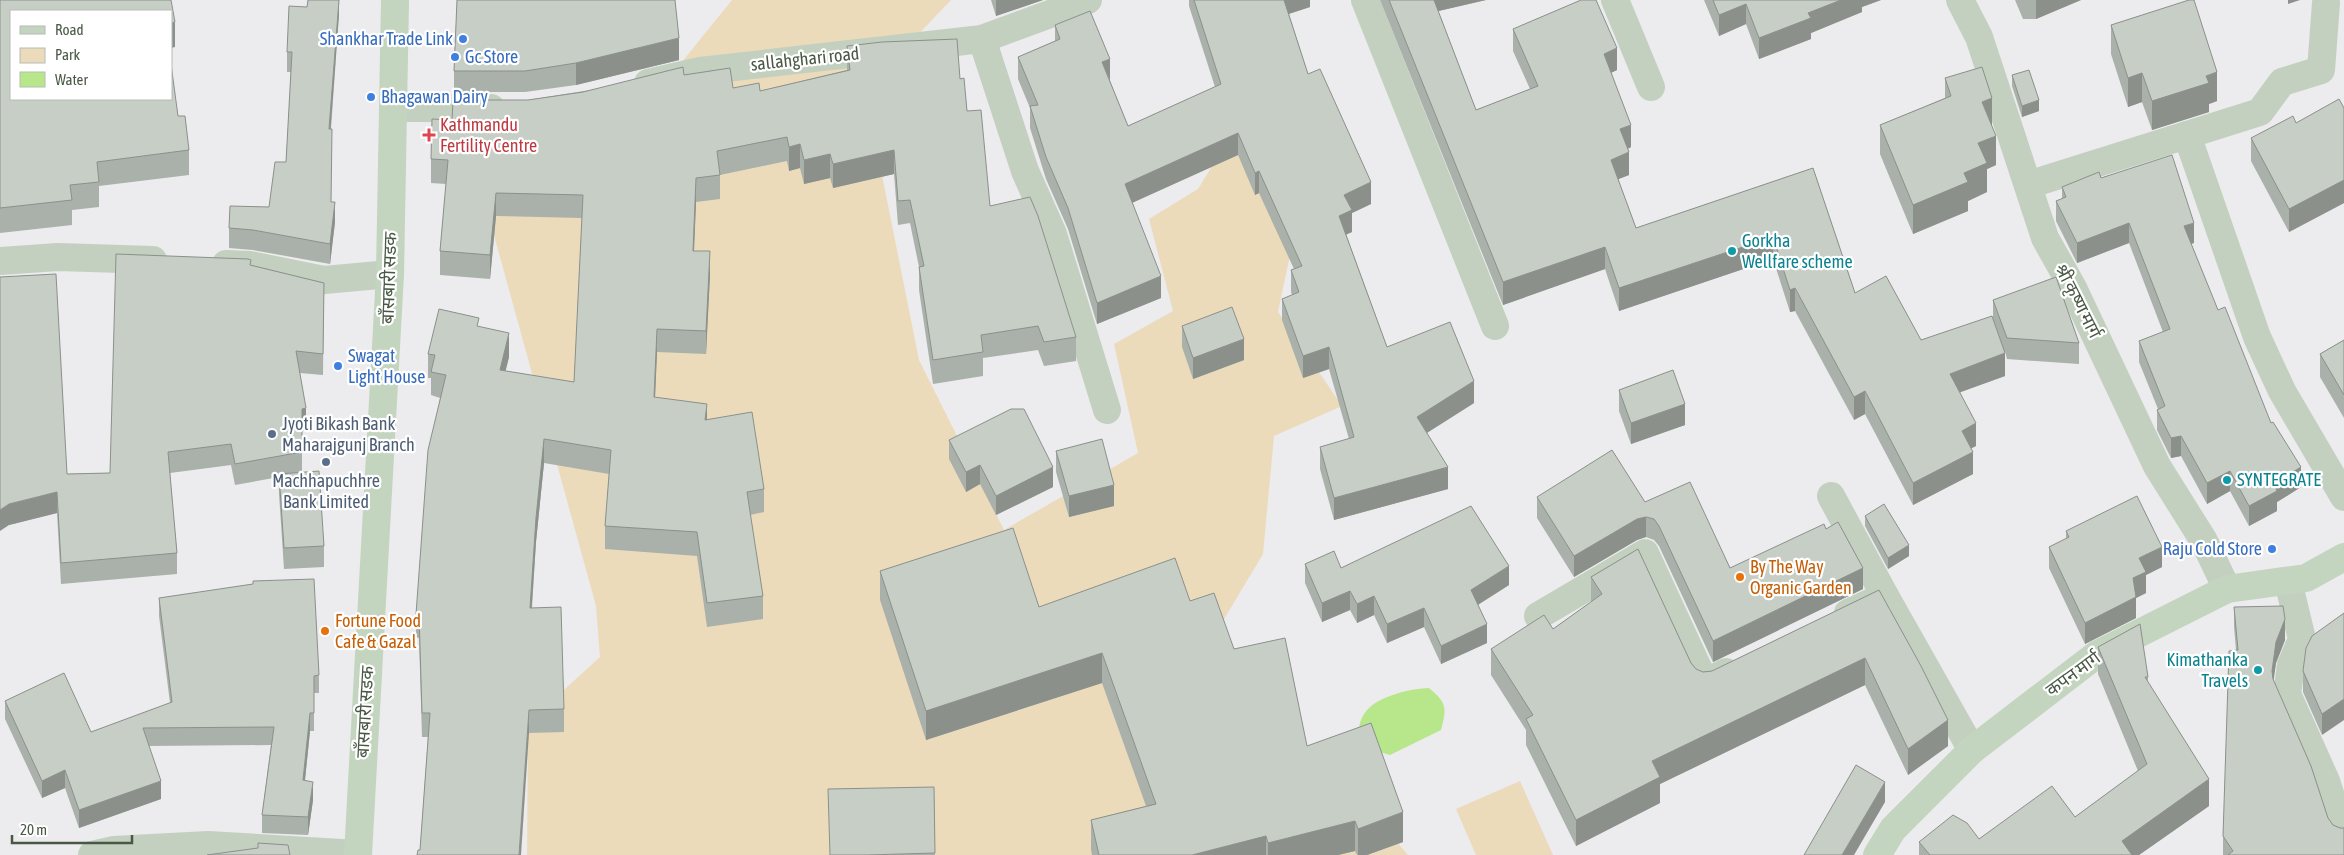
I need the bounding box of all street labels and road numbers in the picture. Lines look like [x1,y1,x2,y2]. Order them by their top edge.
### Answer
street label: sallahghari road [750,42,860,75]
street label: बाँसबारी सडक [376,230,401,324]
street label: श्री कृष्ण मार्ग [2049,260,2107,343]
street label: कपन मार्ग [2041,646,2105,700]
street label: बाँसबारी सडक [352,664,377,759]

